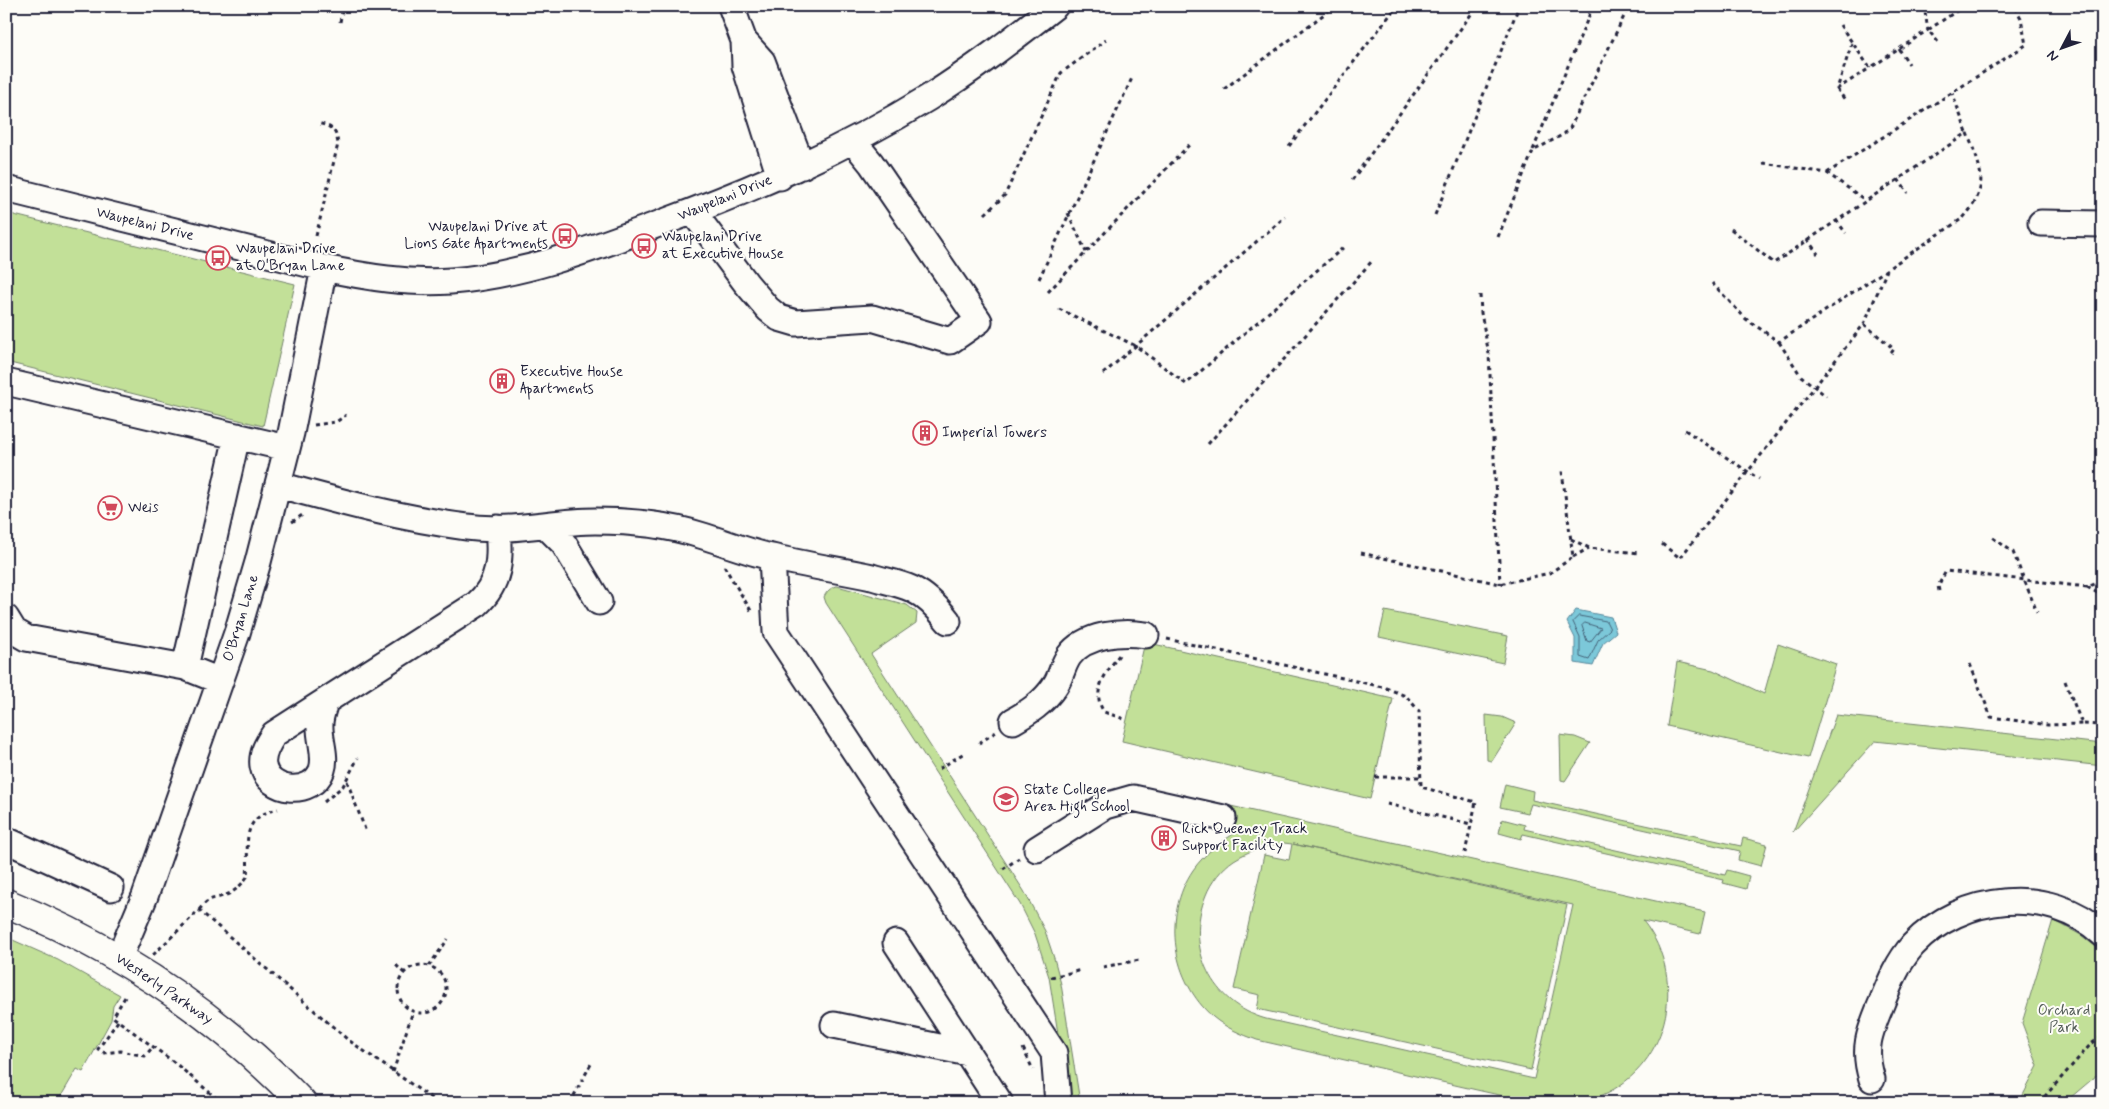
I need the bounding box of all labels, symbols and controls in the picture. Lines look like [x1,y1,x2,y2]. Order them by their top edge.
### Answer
north arrow [2036,22,2086,72]
text: N [2043,46,2063,65]
street label: Waupelani Drive [675,170,775,226]
street label: Waupelani Drive [94,202,196,246]
place label: Waupelani Drive at Lions Gate Apartments [404,217,548,255]
bus stop icon: Waupelani Drive at Lions Gate Apartments [552,223,578,249]
place label: Waupelani Drive at Executive House [662,227,784,264]
bus stop icon: Waupelani Drive at Executive House [631,233,657,259]
place label: Waupelani Drive at O'Bryan Lane [236,239,345,276]
bus stop icon: Waupelani Drive at O'Bryan Lane [205,245,231,271]
place label: Executive House Apartments [520,362,623,400]
building icon: Executive House Apartments [489,368,515,394]
building icon: Imperial Towers [912,420,938,446]
place label: Imperial Towers [942,423,1047,443]
supermarket icon: Weis [97,495,123,521]
place label: Weis [128,498,159,518]
street label: O'Bryan Lane [218,572,264,664]
place label: State College Area High School [1024,780,1130,818]
school or university icon: State College Area High School [993,786,1019,812]
place label: Rick Queeney Track Support Facility [1182,819,1307,856]
building icon: Rick Queeney Track Support Facility [1151,825,1177,851]
street label: Westerly Parkway [111,949,217,1029]
park label: Orchard Park [2038,1001,2090,1038]

